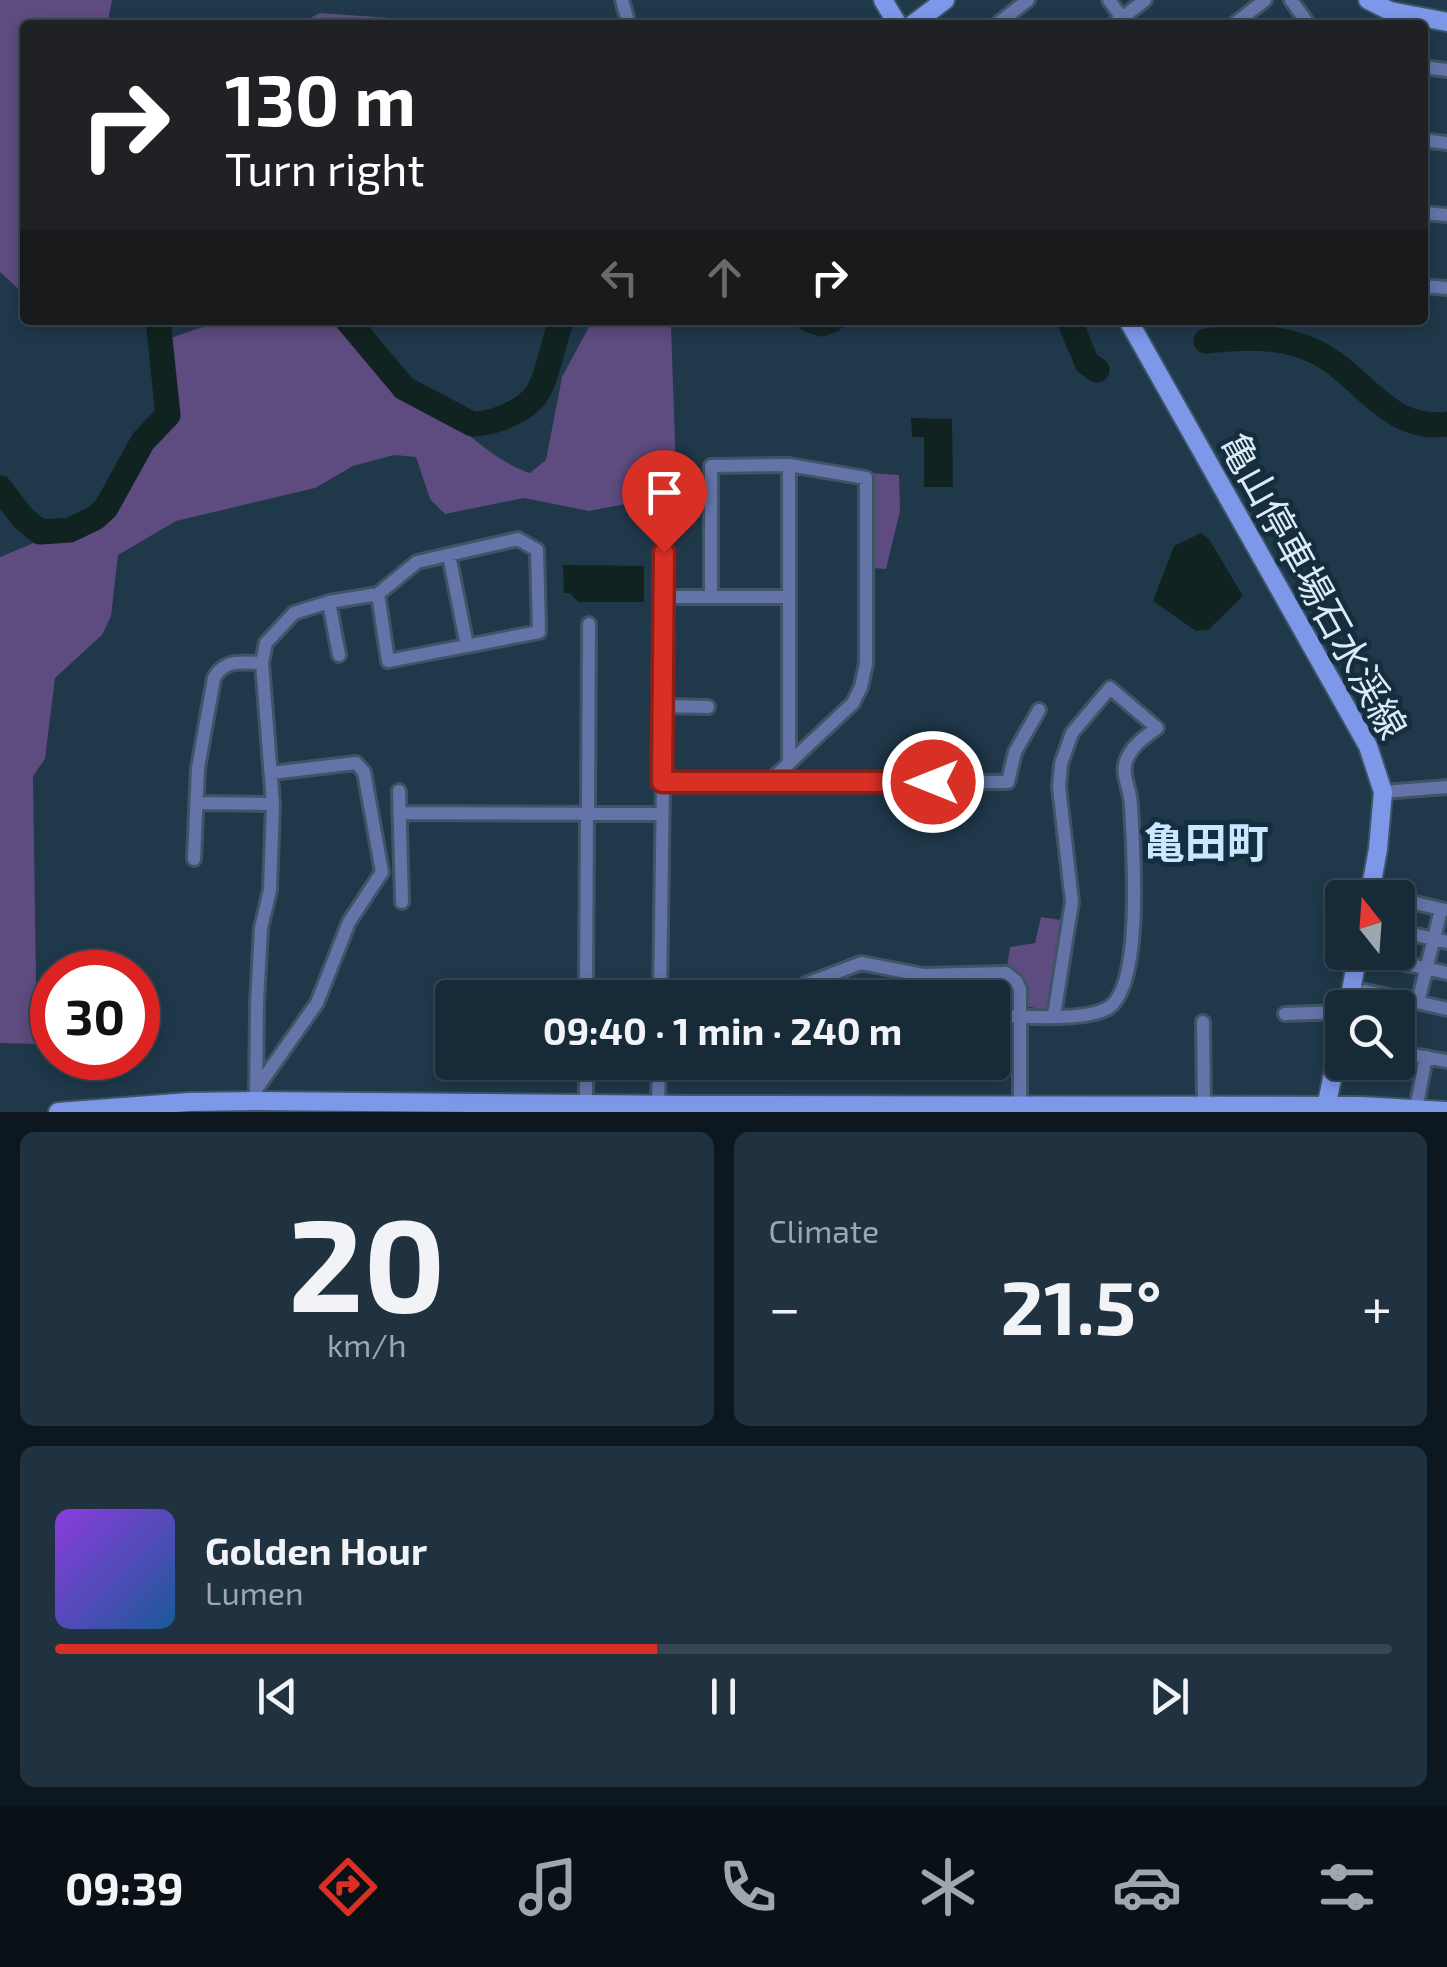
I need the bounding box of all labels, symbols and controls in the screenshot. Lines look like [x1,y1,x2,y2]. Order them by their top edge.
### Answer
text: 130 m [225,56,416,140]
icon: right [60,60,190,190]
text: Turn right [225,141,425,195]
icon: left [592,250,647,305]
icon: ahead [697,250,752,305]
icon: right [802,250,857,305]
street label: 亀山停車場石水渓線 [1212,424,1418,746]
pin [622,450,707,553]
icon: arrive [637,465,692,520]
position arrow [881,730,985,834]
district label: 亀田町 [1143,816,1269,866]
north arrow [1325,880,1415,970]
map controls [1325,880,1415,1080]
speed limit sign: 30 [30,950,160,1080]
button: search [1325,990,1415,1080]
text: 09:40 · 1 min · 240 m [543,1007,902,1053]
text: 20 [288,1182,446,1338]
text: Climate [769,1211,879,1249]
text: 21.5° [1000,1260,1162,1350]
text: − [769,1273,801,1339]
text: + [1362,1273,1392,1339]
text: km/h [327,1325,406,1363]
text: Golden Hour [205,1527,427,1573]
text: Lumen [205,1573,304,1611]
icon: previous [250,1669,305,1724]
icon: pause [696,1669,751,1724]
icon: next [1142,1669,1197,1724]
icon: directions [313,1852,383,1922]
icon: music [513,1852,583,1922]
icon: phone [713,1852,783,1922]
icon: climate [913,1852,983,1922]
icon: car [1112,1852,1182,1922]
icon: filters [1312,1852,1382,1922]
text: 09:39 [65,1860,183,1914]

